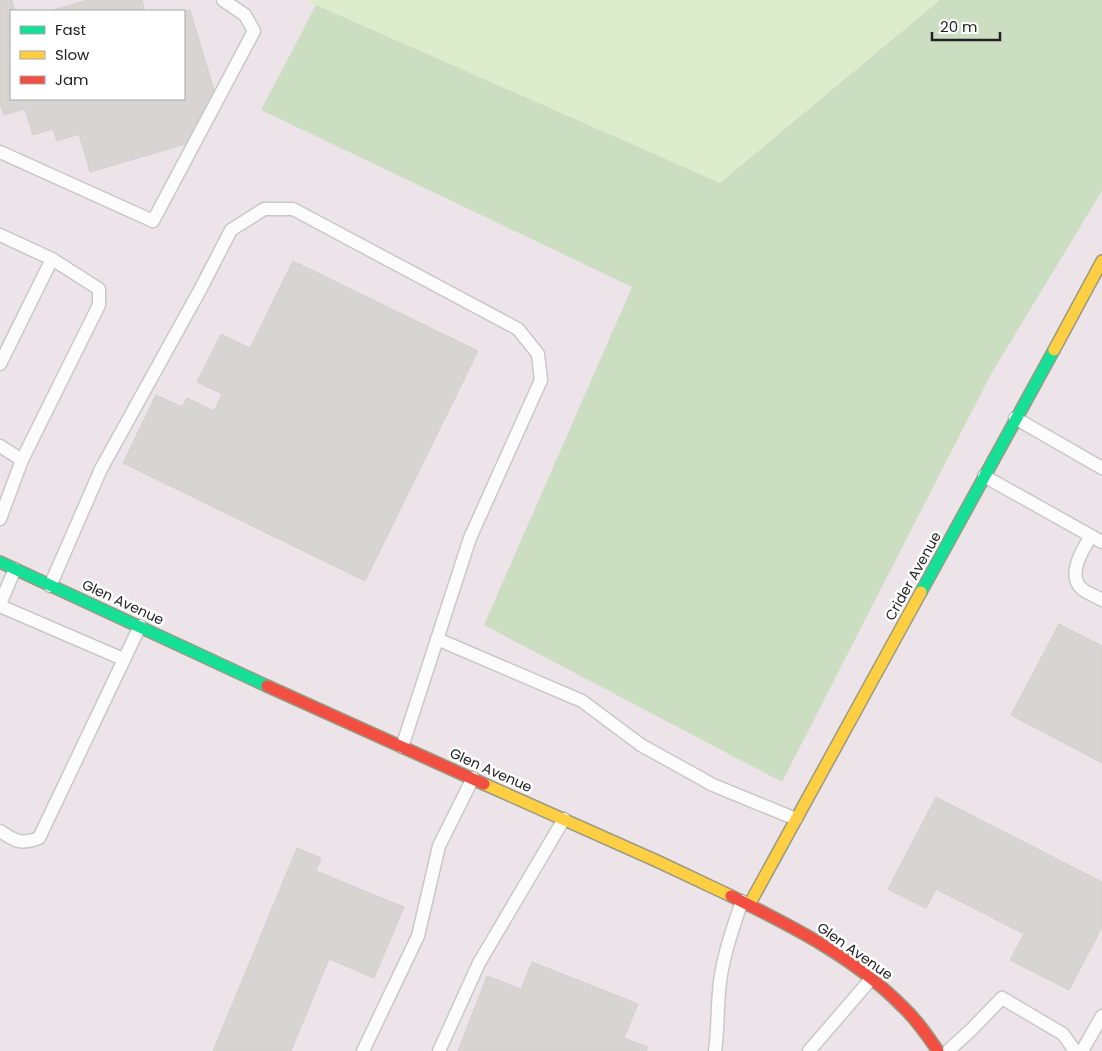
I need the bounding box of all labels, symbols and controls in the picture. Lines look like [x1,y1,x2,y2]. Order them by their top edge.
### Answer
legend [10,10,185,100]
scale bar [932,10,1000,42]
text: 20 m [940,16,978,37]
text: Fast [55,19,86,40]
text: Slow [55,44,90,65]
text: Jam [55,69,89,90]
street label: Crider Avenue [880,528,946,624]
street label: Glen Avenue [79,574,168,630]
street label: Glen Avenue [447,743,536,797]
street label: Glen Avenue [813,917,897,985]

